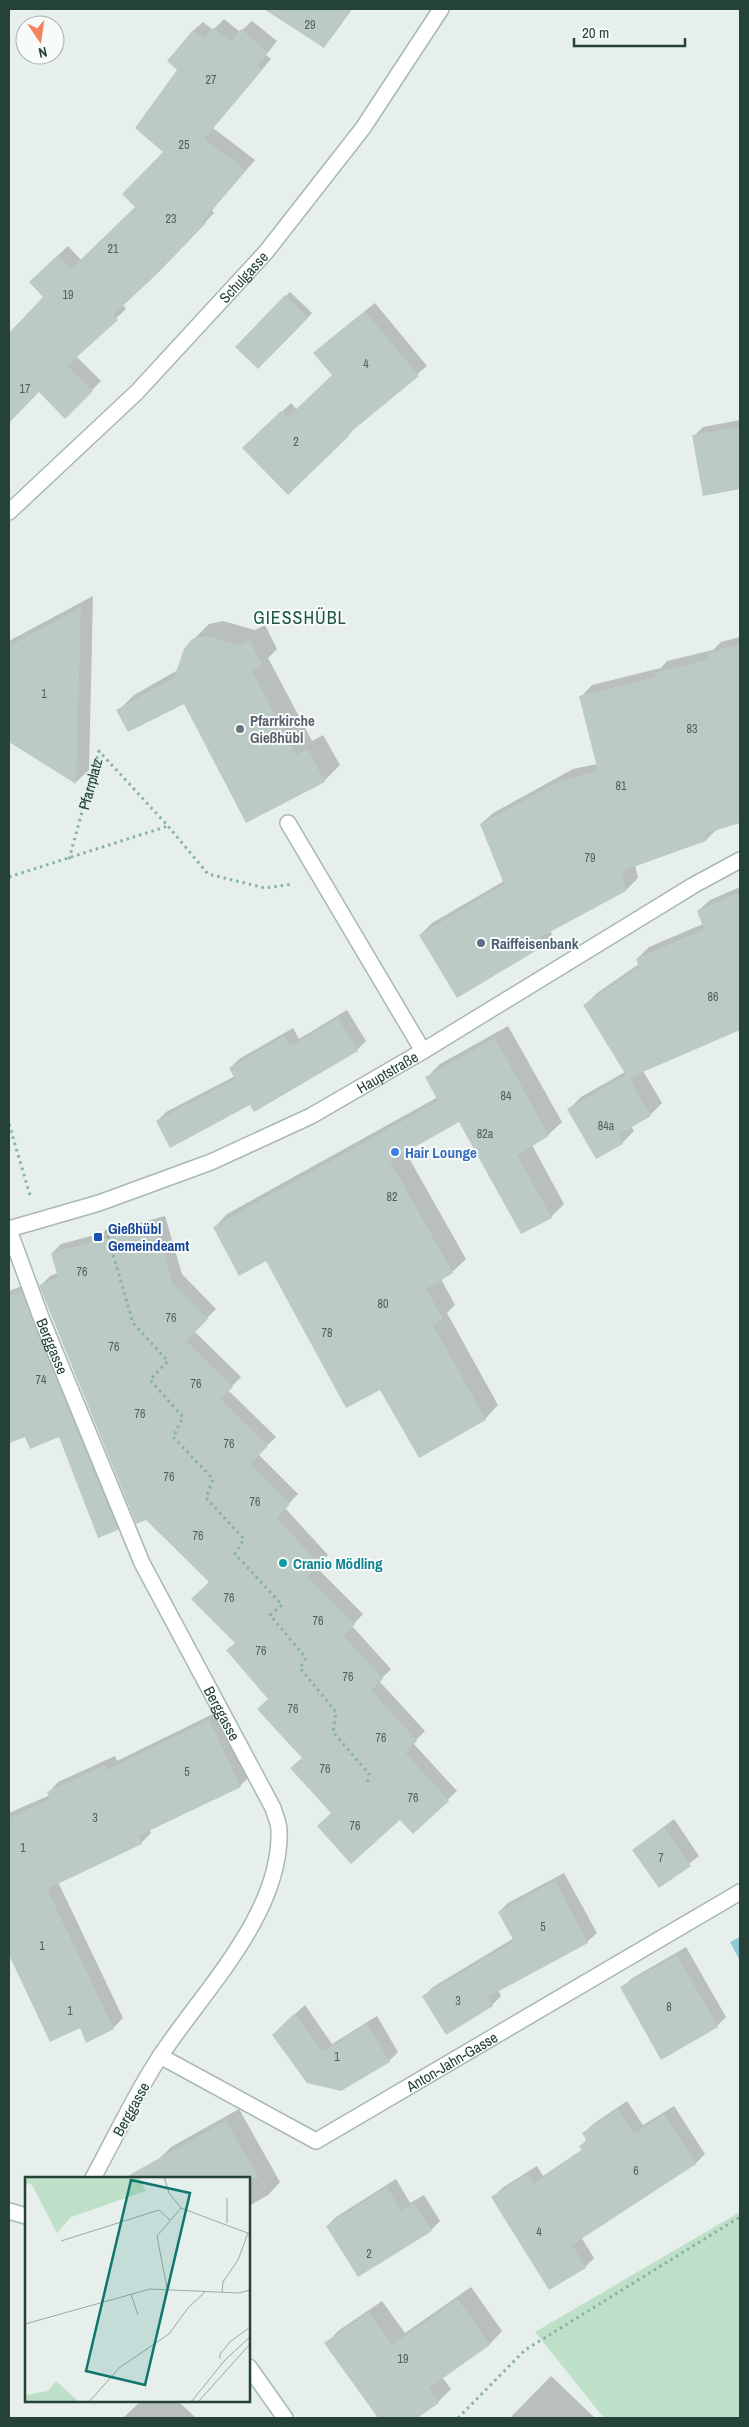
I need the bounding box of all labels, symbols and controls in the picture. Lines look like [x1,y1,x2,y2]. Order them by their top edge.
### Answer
north arrow [15,15,65,65]
scale bar [574,15,685,47]
house number: 29 [305,17,315,33]
text: 20 m [582,22,609,43]
text: N [37,43,49,62]
house number: 27 [206,72,217,88]
house number: 25 [179,137,190,153]
house number: 23 [166,211,176,227]
house number: 21 [108,241,119,257]
street label: Schulgasse [214,246,272,307]
house number: 19 [63,287,73,303]
house number: 4 [363,356,369,372]
house number: 17 [20,381,31,397]
house number: 2 [293,434,299,450]
district label: GIESSHÜBL [253,605,347,630]
house number: 1 [41,686,47,702]
place label: Pfarrkirche Gießhübl [250,710,315,748]
house number: 83 [687,721,697,737]
marker: Pfarrkirche Gießhübl [234,723,246,735]
street label: Pfarrplatz [73,756,107,812]
house number: 81 [616,778,627,794]
house number: 79 [585,850,595,866]
place label: Raiffeisenbank [491,933,579,954]
marker: Raiffeisenbank [475,937,487,949]
house number: 86 [708,989,718,1005]
street label: Hauptstraße [353,1046,422,1098]
house number: 84 [501,1088,512,1104]
house number: 84a [598,1118,615,1134]
house number: 82a [477,1126,494,1142]
place label: Hair Lounge [405,1142,477,1163]
marker: Hair Lounge [389,1146,401,1158]
house number: 82 [387,1189,397,1205]
place label: Gießhübl Gemeindeamt [108,1218,189,1256]
marker: Gießhübl Gemeindeamt [92,1231,104,1243]
house number: 76 [77,1264,87,1280]
house number: 80 [378,1296,388,1312]
house number: 76 [166,1310,176,1326]
street label: Berggasse [32,1315,74,1377]
house number: 78 [322,1325,332,1341]
house number: 76 [109,1339,119,1355]
house number: 74 [36,1372,47,1388]
house number: 76 [191,1376,201,1392]
house number: 76 [135,1406,145,1422]
house number: 76 [224,1436,234,1452]
house number: 76 [164,1469,174,1485]
house number: 76 [250,1494,260,1510]
house number: 76 [193,1528,203,1544]
place label: Cranio Mödling [293,1553,383,1574]
marker: Cranio Mödling [277,1557,289,1569]
house number: 76 [224,1590,234,1606]
house number: 76 [313,1613,323,1629]
house number: 76 [256,1643,266,1659]
house number: 76 [343,1669,353,1685]
street label: Berggasse [199,1682,246,1744]
house number: 76 [288,1701,298,1717]
house number: 76 [376,1730,386,1746]
house number: 76 [320,1761,330,1777]
house number: 5 [184,1764,190,1780]
house number: 76 [408,1790,418,1806]
house number: 3 [92,1810,98,1826]
house number: 76 [350,1818,360,1834]
house number: 1 [20,1840,26,1856]
house number: 7 [658,1850,664,1866]
house number: 5 [540,1919,546,1935]
house number: 1 [39,1938,45,1954]
house number: 3 [455,1993,461,2009]
house number: 8 [666,1999,672,2015]
house number: 1 [67,2003,73,2019]
street label: Anton-Jahn-Gasse [401,2026,501,2097]
house number: 1 [334,2049,340,2065]
street label: Berggasse [108,2078,155,2140]
house number: 6 [633,2163,639,2179]
inset map [25,2177,250,2402]
house number: 4 [536,2224,542,2240]
house number: 2 [366,2246,372,2262]
house number: 19 [398,2351,408,2367]

